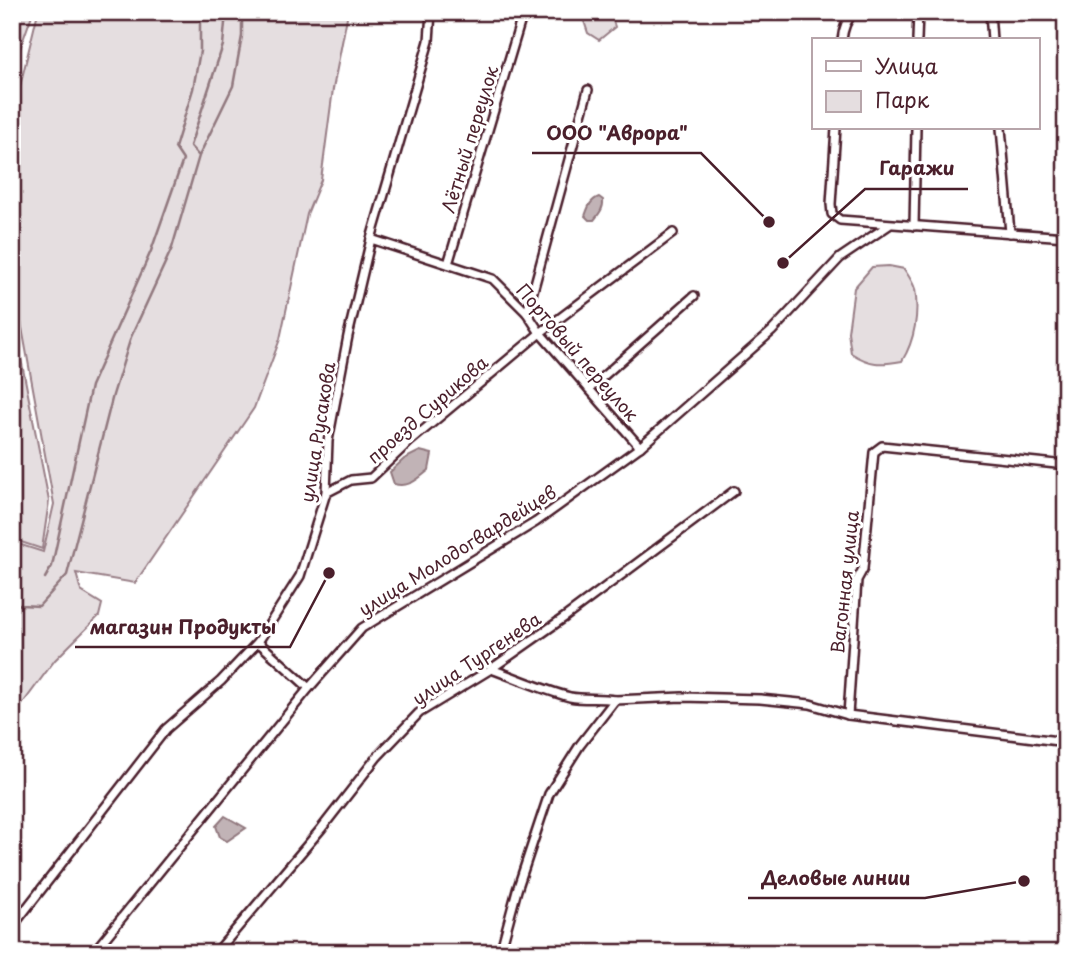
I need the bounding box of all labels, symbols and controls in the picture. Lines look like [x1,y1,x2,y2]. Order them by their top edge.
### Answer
legend [812,38,1040,130]
text: Улица [875,49,938,81]
street label: Лётный переулок [434,62,504,216]
text: Парк [875,83,930,115]
callout: ООО "Аврора" [532,113,701,153]
text: ООО "Аврора" [546,118,688,146]
callout: Гаражи [865,149,968,189]
text: Гаражи [879,153,955,181]
street label: Портовый переулок [511,277,646,427]
street label: проезд Сурикова [361,348,494,469]
street label: улица Русакова [293,359,342,504]
street label: улица Молодогвардейцев [353,478,561,622]
street label: Вагонная улица [823,508,865,655]
street label: улица Тургенева [406,604,546,711]
callout: магазин Продукты [75,607,290,647]
text: магазин Продукты [90,612,276,640]
callout: Деловые линии [748,858,925,898]
text: Деловые линии [761,863,910,891]

